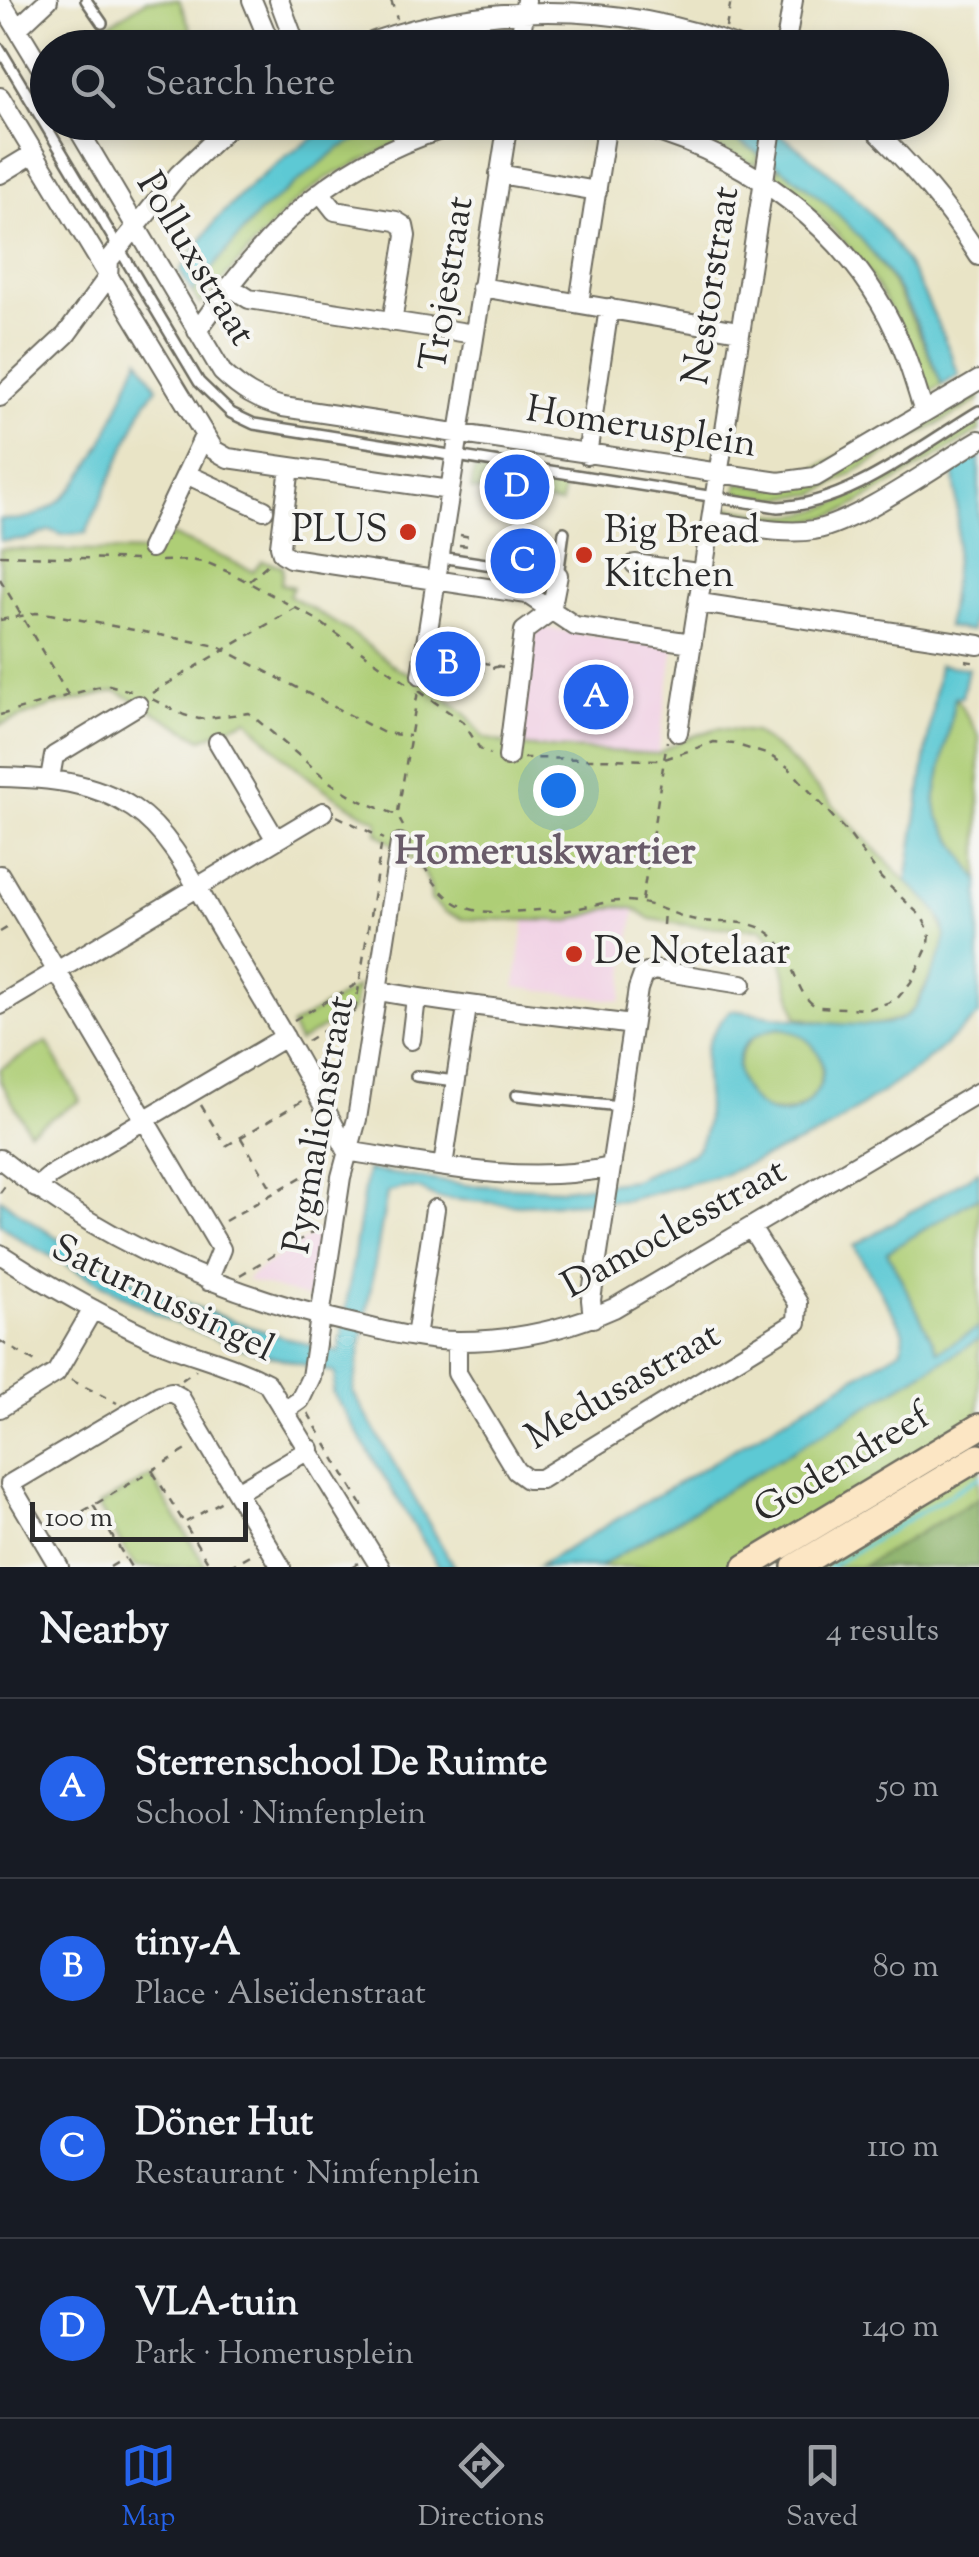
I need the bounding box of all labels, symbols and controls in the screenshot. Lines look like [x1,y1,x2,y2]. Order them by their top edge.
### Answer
search box [30,30,949,140]
icon: search [65,58,120,113]
text: Search here [145,58,336,112]
street label: Polluxstraat [121,163,267,357]
street label: Nestorstraat [671,183,755,389]
street label: Trojestraat [409,193,489,375]
street label: Homerusplein [522,384,760,474]
pin: D [484,450,550,524]
place label: PLUS [291,505,388,559]
place label: Big Bread Kitchen [604,506,760,604]
marker: PLUS [397,521,419,543]
pin: C [490,524,556,598]
marker: Big Bread Kitchen [573,544,595,566]
pin: B [416,626,480,702]
pin: A [564,660,628,734]
your location [533,765,584,816]
district label: Homeruskwartier [395,825,696,882]
place label: De Notelaar [594,927,790,981]
marker: De Notelaar [563,943,585,965]
street label: Pygmalionstraat [272,992,370,1258]
street label: Damoclesstraat [553,1146,797,1314]
street label: Saturnussingel [41,1223,283,1377]
street label: Medusastraat [516,1310,732,1466]
street label: Godendreef [745,1390,943,1539]
scale bar [30,1497,248,1542]
text: 100 m [45,1499,113,1539]
text: Nearby [40,1602,169,1662]
text: 4 results [826,1609,939,1655]
text: Sterrenschool De Ruimte [135,1738,547,1792]
text: A [60,1765,85,1811]
text: 50 m [878,1765,939,1811]
text: School · Nimfenplein [135,1792,426,1838]
text: tiny-A [135,1918,240,1972]
text: B [62,1945,83,1991]
text: 80 m [873,1945,939,1991]
text: Place · Alseïdenstraat [135,1972,426,2018]
text: Döner Hut [135,2098,313,2152]
text: C [60,2125,85,2171]
text: 110 m [867,2125,939,2171]
text: Restaurant · Nimfenplein [135,2152,480,2198]
text: VLA-tuin [135,2278,298,2332]
text: D [60,2305,85,2351]
text: 140 m [862,2305,939,2351]
text: Park · Homerusplein [135,2332,414,2378]
tab: Map [121,2438,176,2538]
tab: Directions [418,2438,544,2538]
tab: Saved [786,2438,858,2538]

